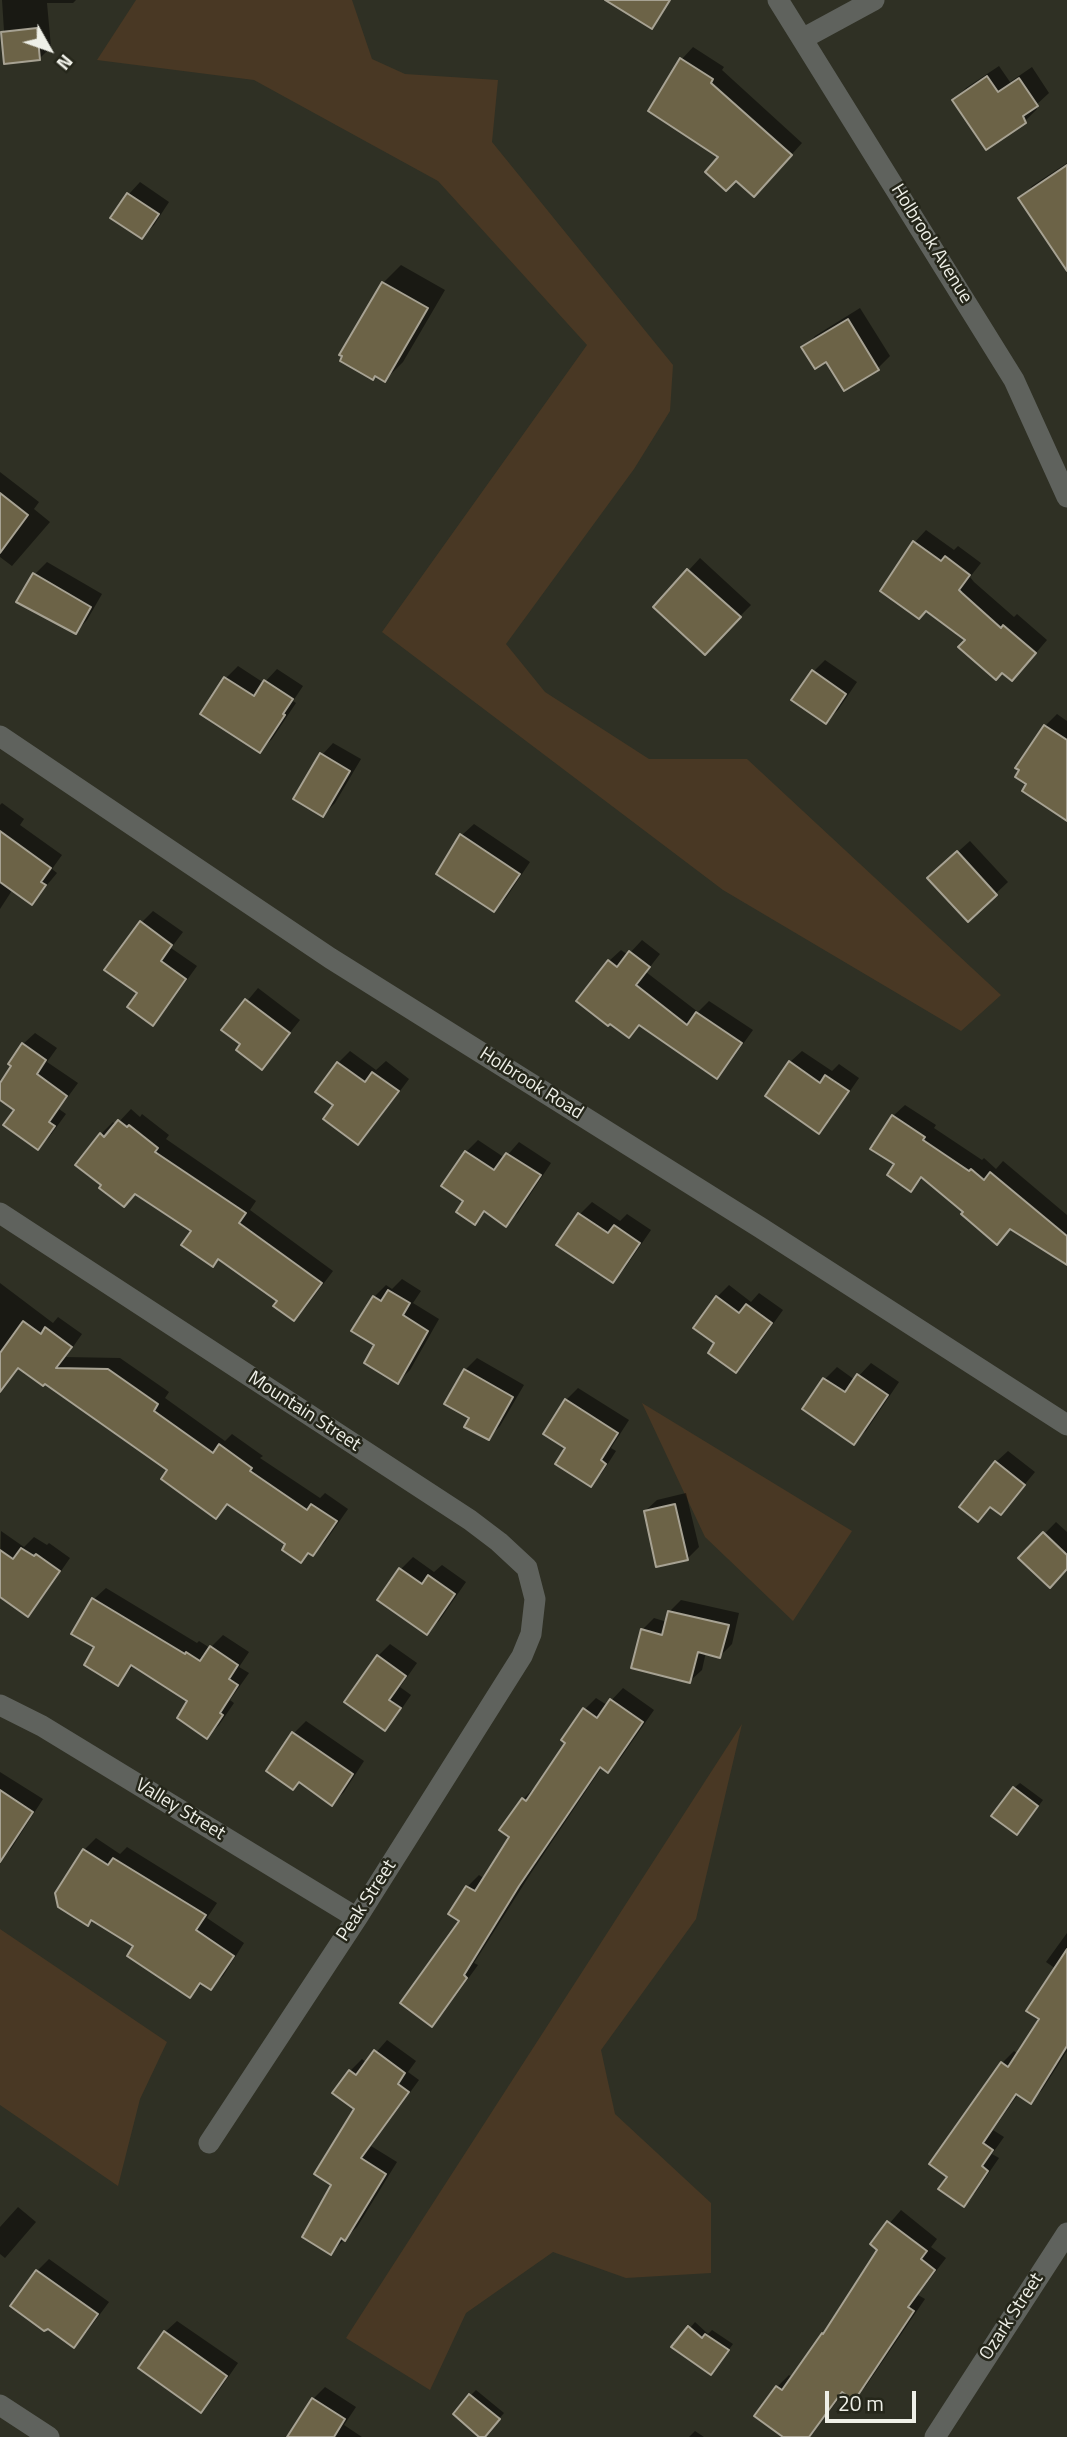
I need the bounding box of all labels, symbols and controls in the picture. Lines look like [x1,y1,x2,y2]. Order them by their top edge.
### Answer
north arrow [14,14,84,84]
text: N [50,48,81,77]
street label: Holbrook Avenue [885,180,977,308]
street label: Holbrook Road [475,1043,587,1125]
street label: Mountain Street [243,1367,365,1457]
street label: Valley Street [131,1774,229,1846]
street label: Peak Street [332,1856,402,1946]
street label: Ozark Street [975,2269,1049,2365]
scale bar [829,2378,920,2422]
text: 20 m [838,2387,884,2419]

